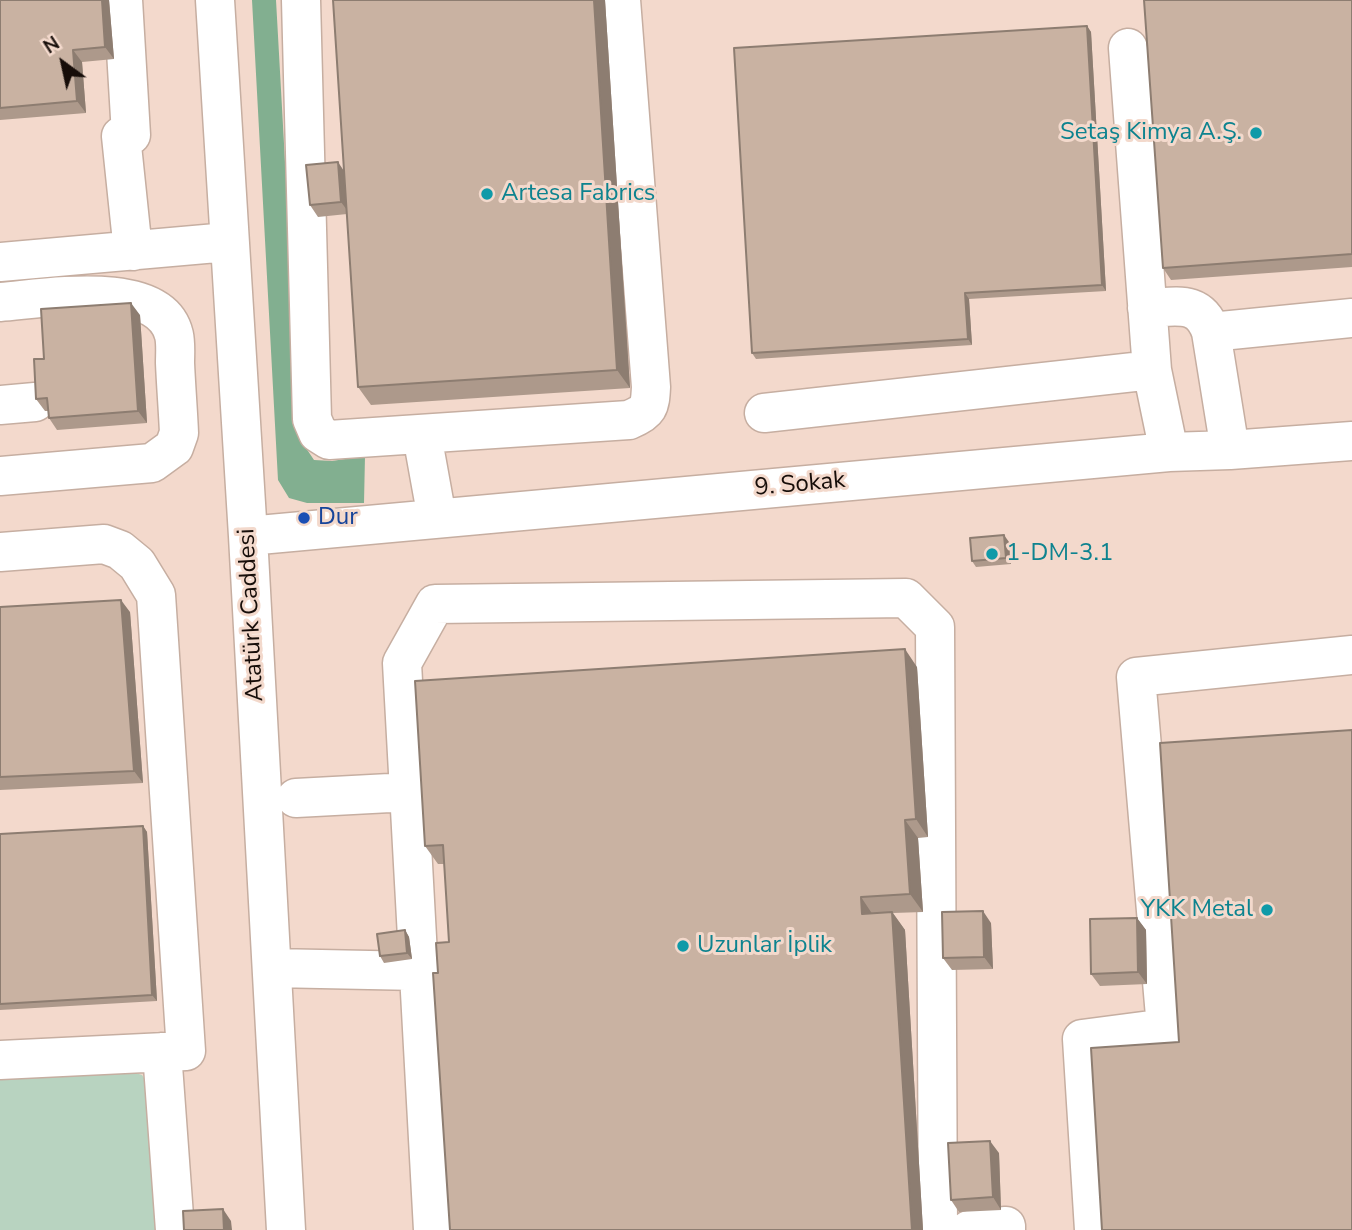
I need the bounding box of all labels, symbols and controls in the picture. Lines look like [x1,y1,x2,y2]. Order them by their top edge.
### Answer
north arrow [28,28,98,98]
text: N [39,31,65,60]
place label: Setaş Kimya A.Ş. [1060,119,1242,147]
marker: Setaş Kimya A.Ş. [1248,125,1264,141]
place label: Artesa Fabrics [501,180,655,208]
marker: Artesa Fabrics [479,186,495,202]
street label: 9. Sokak [754,467,846,503]
place label: Dur [318,504,358,532]
marker: Dur [296,510,312,526]
street label: Atatürk Caddesi [233,528,271,702]
place label: 1-DM-3.1 [1006,540,1113,568]
marker: 1-DM-3.1 [984,546,1000,562]
place label: YKK Metal [1141,896,1253,924]
marker: YKK Metal [1259,902,1275,918]
place label: Uzunlar İplik [697,932,832,960]
marker: Uzunlar İplik [675,938,691,954]

